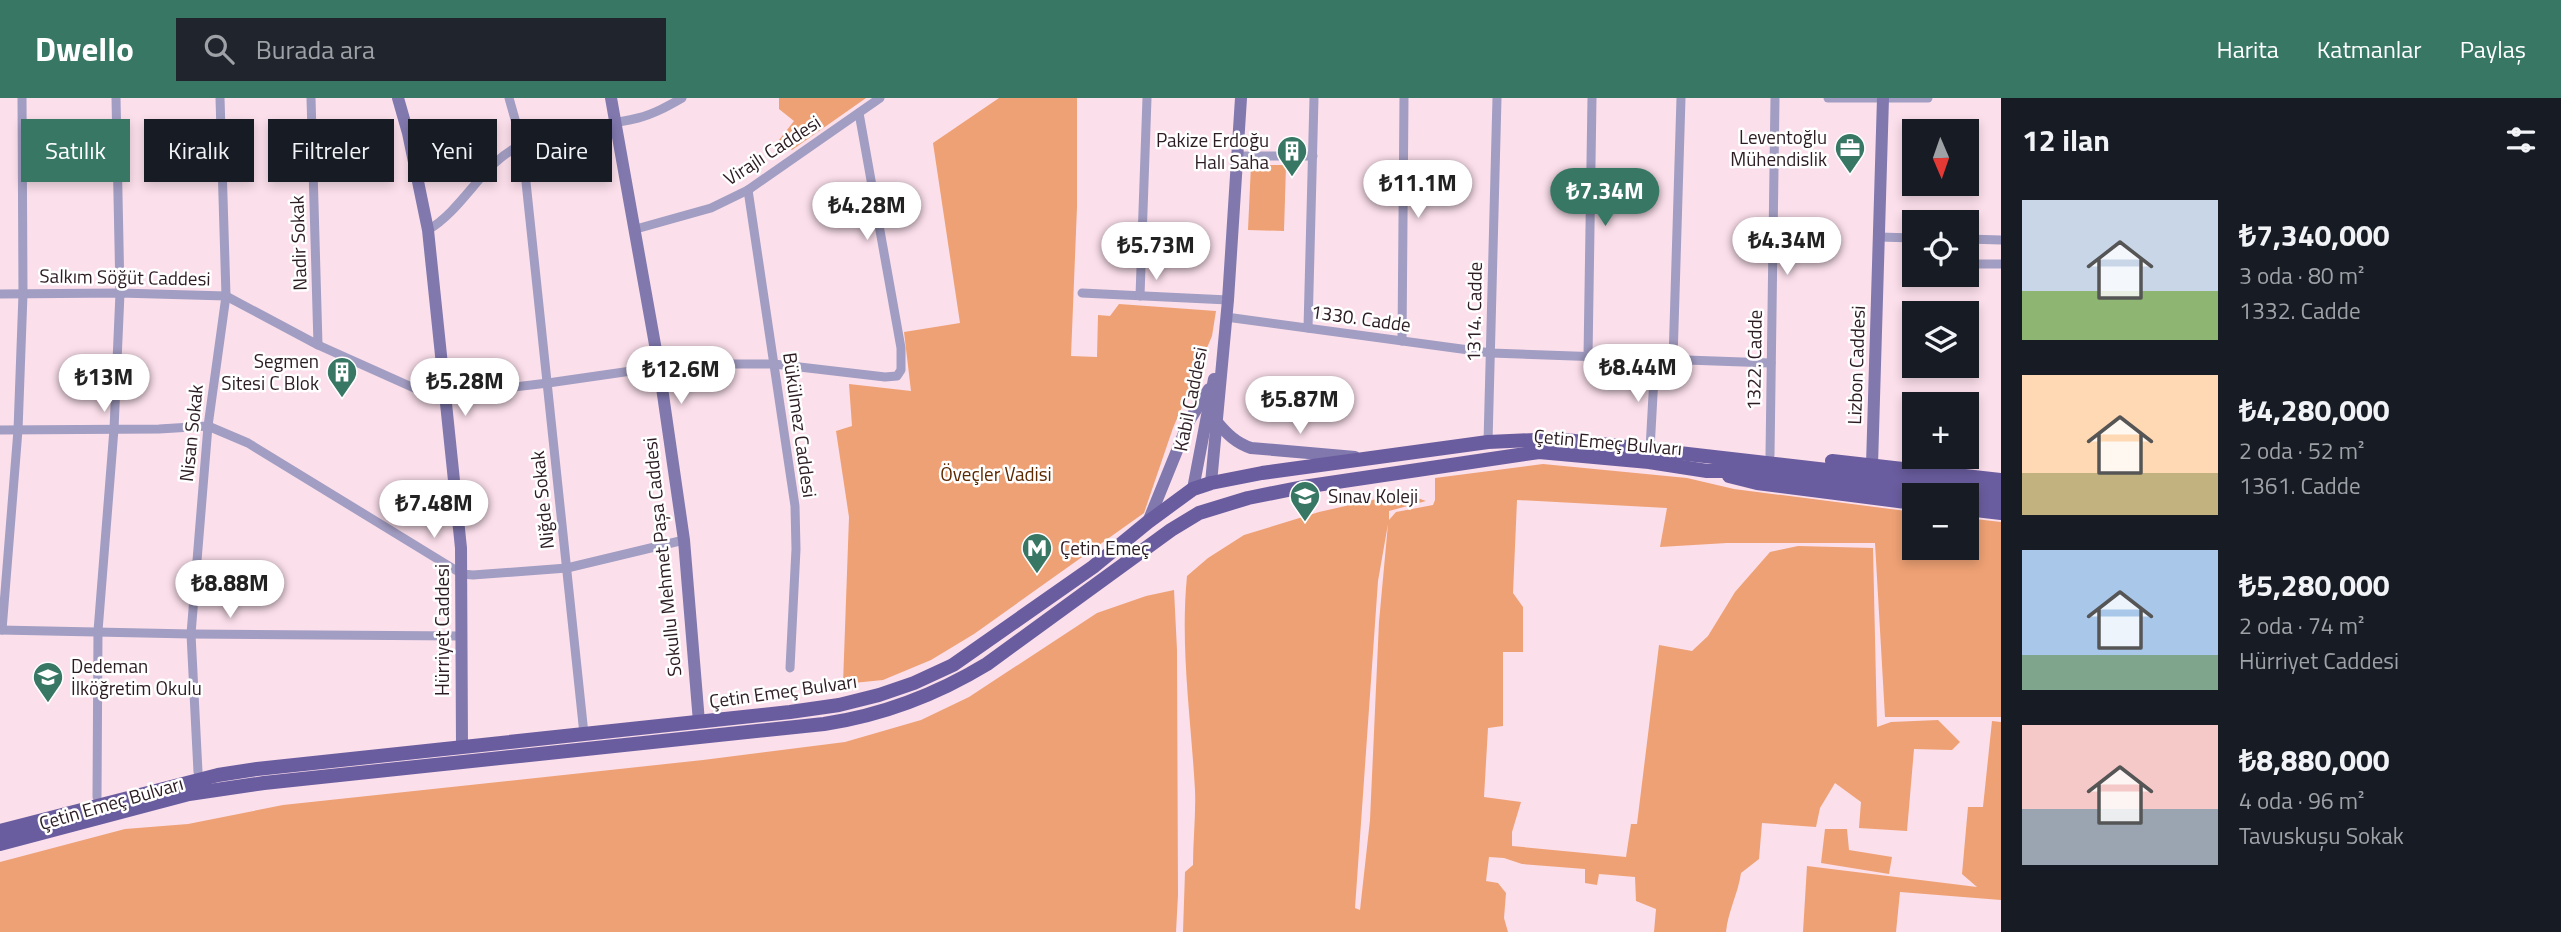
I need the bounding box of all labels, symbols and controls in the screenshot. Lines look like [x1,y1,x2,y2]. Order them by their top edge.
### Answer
search box [176,18,666,81]
text: Dwello [35,24,134,74]
icon: search [200,30,238,68]
text: Burada ara [256,30,375,69]
text: Harita [2216,31,2279,67]
text: Katmanlar [2317,31,2422,67]
text: Paylaş [2460,31,2526,67]
street label: Virajlı Caddesi [717,107,826,192]
text: 12 ilan [2022,117,2110,163]
chip: Satılık [21,119,130,182]
chip: Kiralık [144,119,254,182]
chip: Filtreler [268,119,394,182]
chip: Yeni [408,119,497,182]
chip: Daire [511,119,612,182]
north arrow [1902,119,1979,196]
map controls [1902,119,1979,560]
icon: filters [2502,121,2540,159]
place label: Leventoğlu Mühendislik [1730,122,1827,173]
place label: Pakize Erdoğu Halı Saha [1156,125,1269,176]
office icon: Leventoğlu Mühendislik [1833,131,1867,175]
building icon: Pakize Erdoğu Halı Saha [1275,134,1309,178]
pin: ₺11.1M [1361,160,1475,220]
text: ₺11.1M [1379,165,1457,200]
pin: ₺7.34M [1548,169,1662,228]
text: ₺7.34M [1566,173,1644,208]
pin: ₺4.28M [810,183,924,242]
text: ₺4.28M [828,187,906,222]
street label: Nadir Sokak [281,195,314,291]
button: locate [1902,210,1979,287]
text: ₺7,340,000 [2239,212,2390,258]
pin: ₺4.34M [1730,218,1844,277]
pin: ₺5.73M [1099,222,1213,282]
text: ₺4.34M [1748,222,1826,257]
text: ₺5.73M [1117,227,1195,262]
icon: home [2078,228,2162,312]
text: 3 oda · 80 m² [2239,258,2364,293]
street label: Salkım Söğüt Caddesi [39,261,211,292]
street label: 1314. Cadde [1458,262,1489,362]
text: 1332. Cadde [2239,293,2361,328]
street label: 1330. Cadde [1309,296,1413,339]
button: layers [1902,301,1979,378]
street label: Lizbon Caddesi [1839,305,1872,425]
street label: 1322. Cadde [1738,310,1769,410]
street label: Kabil Caddesi [1165,344,1214,454]
pin: ₺8.44M [1581,344,1695,404]
place label: Segmen Sitesi C Blok [221,346,319,397]
pin: ₺12.6M [624,346,738,406]
text: ₺8.44M [1599,349,1677,384]
text: ₺12.6M [642,351,720,386]
street label: Bükülmez Caddesi [776,351,825,499]
pin: ₺13M [63,354,145,414]
building icon: Segmen Sitesi C Blok [325,355,359,399]
pin: ₺5.28M [408,358,522,418]
text: ₺13M [75,359,133,394]
text: ₺5.28M [426,363,504,398]
pin: ₺5.87M [1243,376,1357,436]
text: ₺5.87M [1261,381,1339,416]
street label: Nisan Sokak [171,383,210,483]
text: ₺4,280,000 [2239,387,2390,433]
button: + [1902,392,1979,469]
icon: home [2078,403,2162,487]
street label: Çetin Emeç Bulvarı [1533,421,1683,462]
text: 2 oda · 52 m² [2239,433,2364,468]
street label: Sokullu Mehmet Paşa Caddesi [635,436,688,678]
street label: Niğde Sokak [522,450,561,551]
park label: Öveçler Vadisi [940,459,1052,488]
text: 1361. Cadde [2239,468,2361,503]
school or university icon: Sınav Koleji [1288,479,1322,523]
pin: ₺7.48M [377,480,491,540]
place label: Sınav Koleji [1328,481,1418,510]
button: − [1902,483,1979,560]
text: ₺7.48M [395,485,473,520]
metro station icon: Çetin Emeç [1020,531,1054,575]
place label: Çetin Emeç [1060,533,1149,562]
pin: ₺8.88M [173,560,287,620]
text: ₺5,280,000 [2239,562,2390,608]
street label: Hürriyet Caddesi [427,564,456,696]
text: ₺8.88M [191,565,269,600]
icon: home [2078,578,2162,662]
text: 2 oda · 74 m² [2239,608,2364,643]
text: Hürriyet Caddesi [2239,643,2399,678]
place label: Dedeman İlköğretim Okulu [71,651,202,702]
school or university icon: Dedeman İlköğretim Okulu [31,660,65,704]
street label: Çetin Emeç Bulvarı [707,666,859,715]
text: ₺8,880,000 [2239,737,2390,783]
icon: home [2078,753,2162,837]
street label: Çetin Emeç Bulvarı [35,768,186,837]
text: 4 oda · 96 m² [2239,783,2364,818]
text: Tavuskuşu Sokak [2239,818,2404,853]

